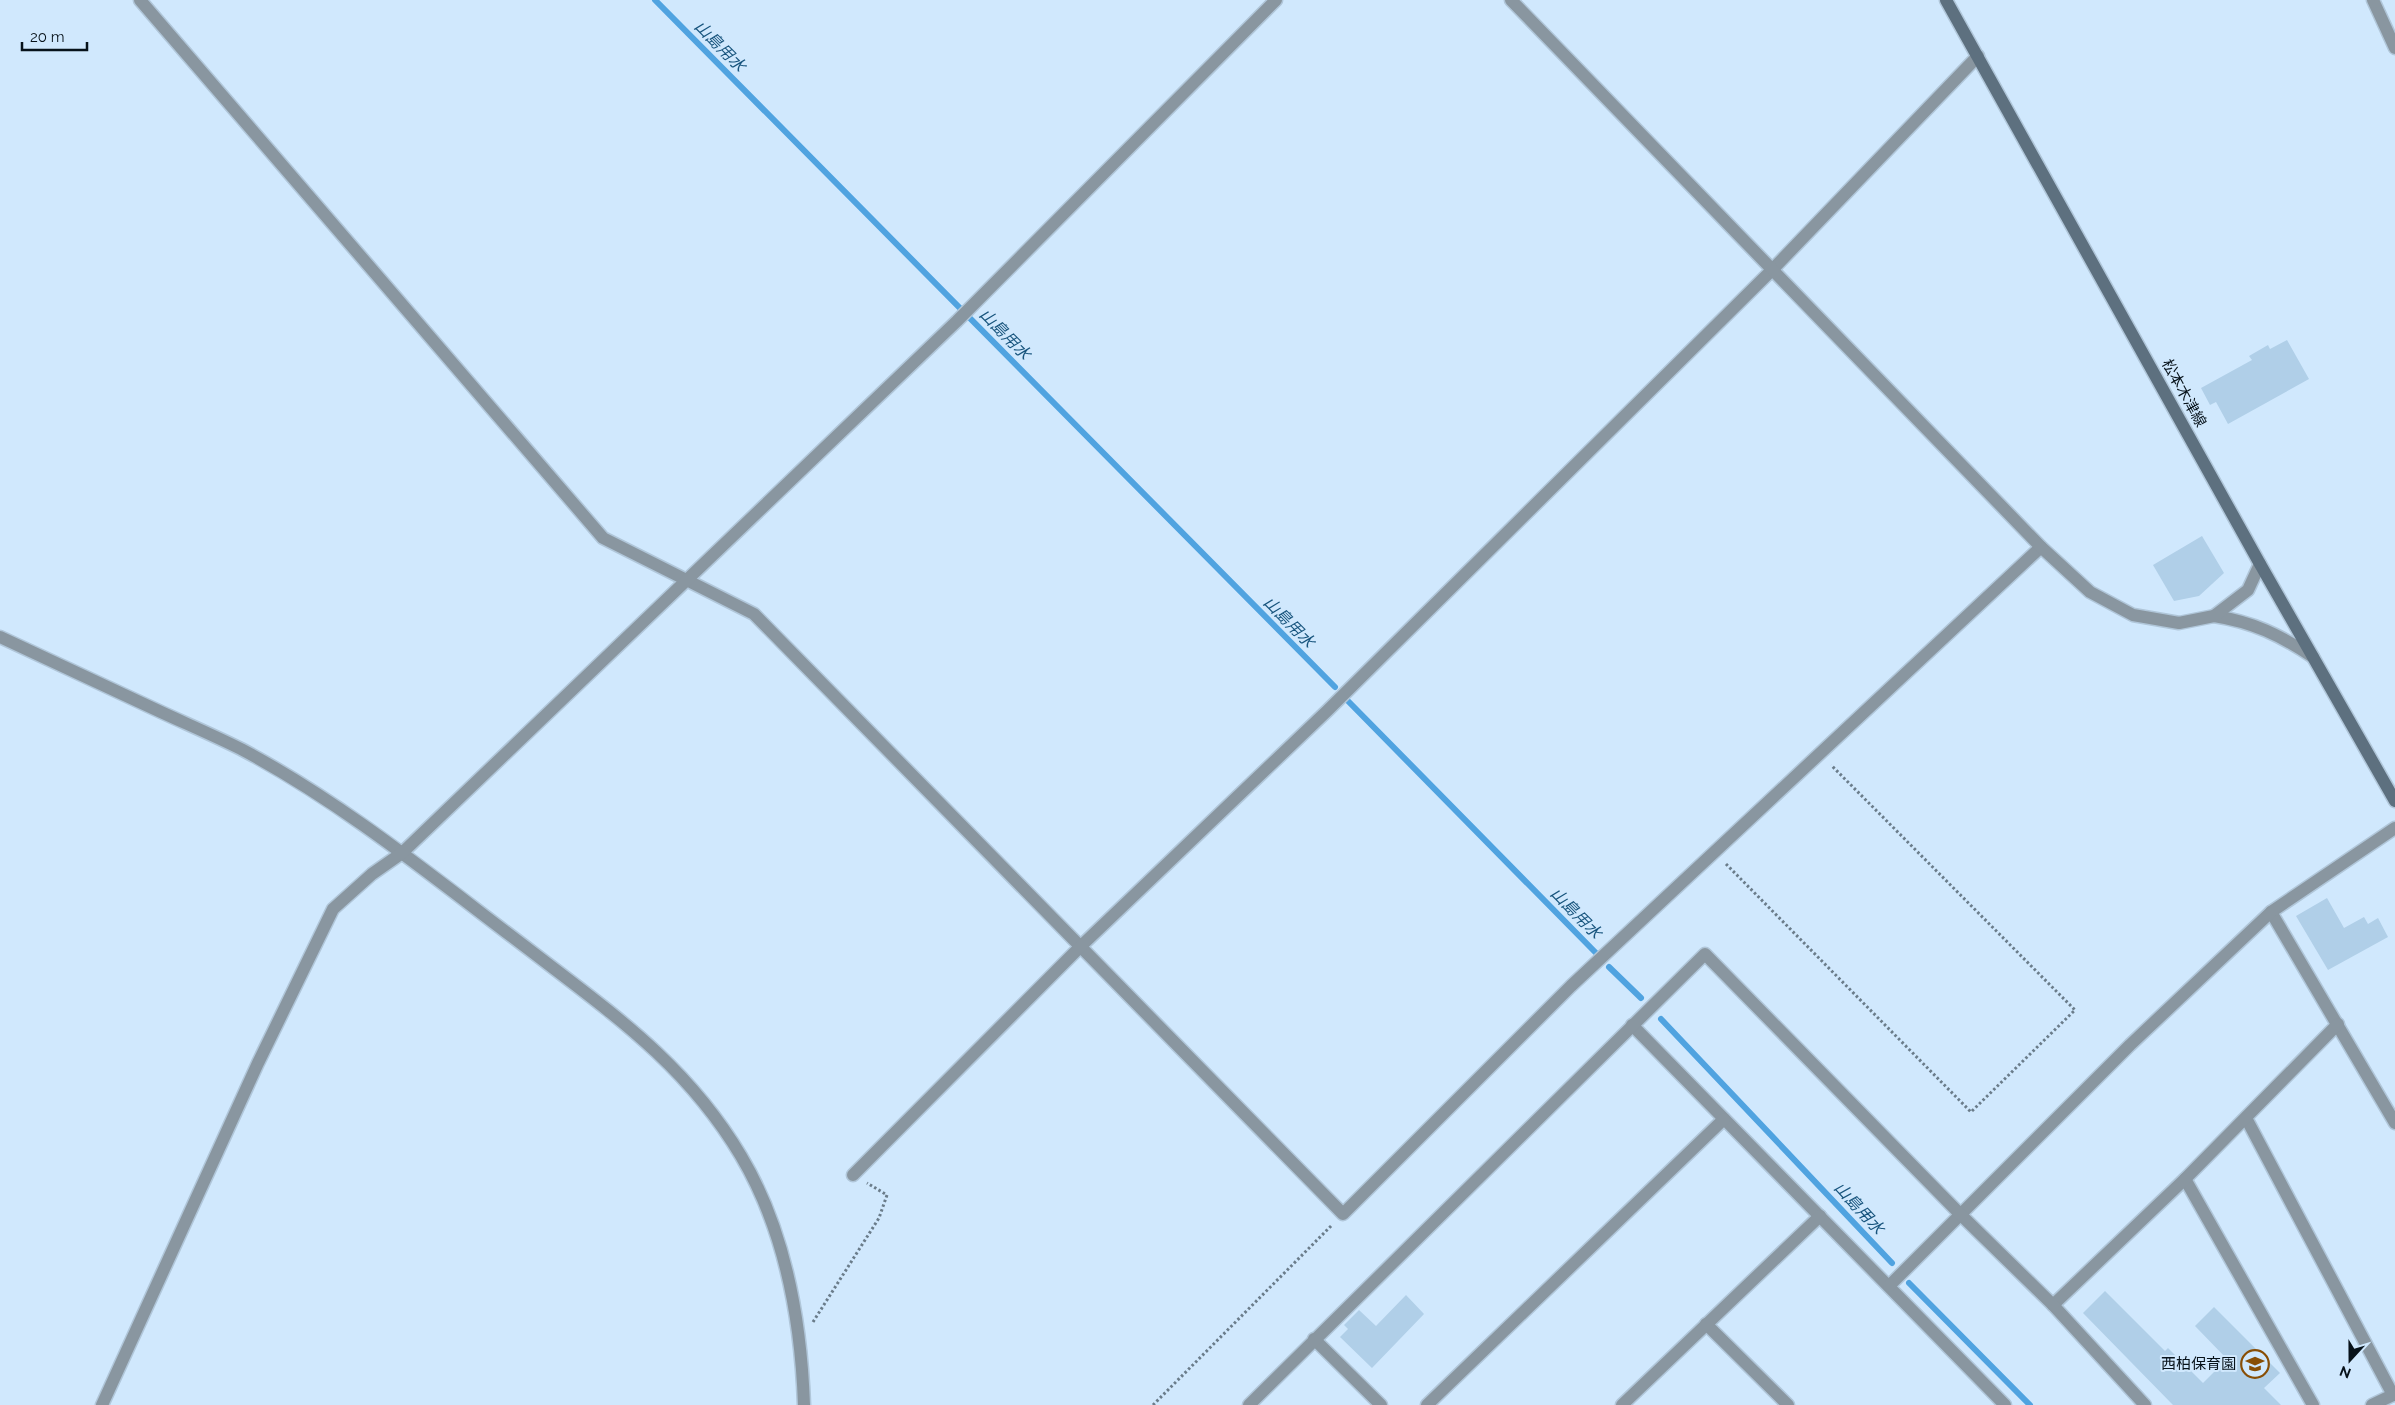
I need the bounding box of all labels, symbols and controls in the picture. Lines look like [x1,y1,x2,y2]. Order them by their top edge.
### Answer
water label: 山島用水 [691,17,751,77]
scale bar [22,20,88,52]
text: 20 m [30,28,65,46]
water label: 山島用水 [976,305,1036,365]
street label: 松本木津線 [2158,356,2210,430]
water label: 山島用水 [1260,593,1320,653]
water label: 山島用水 [1547,884,1607,944]
water label: 山島用水 [1830,1178,1889,1239]
north arrow [2325,1335,2375,1385]
school or university icon: 西柏保育園 [2240,1349,2270,1379]
place label: 西柏保育園 [2161,1355,2236,1373]
text: N [2337,1363,2353,1382]

